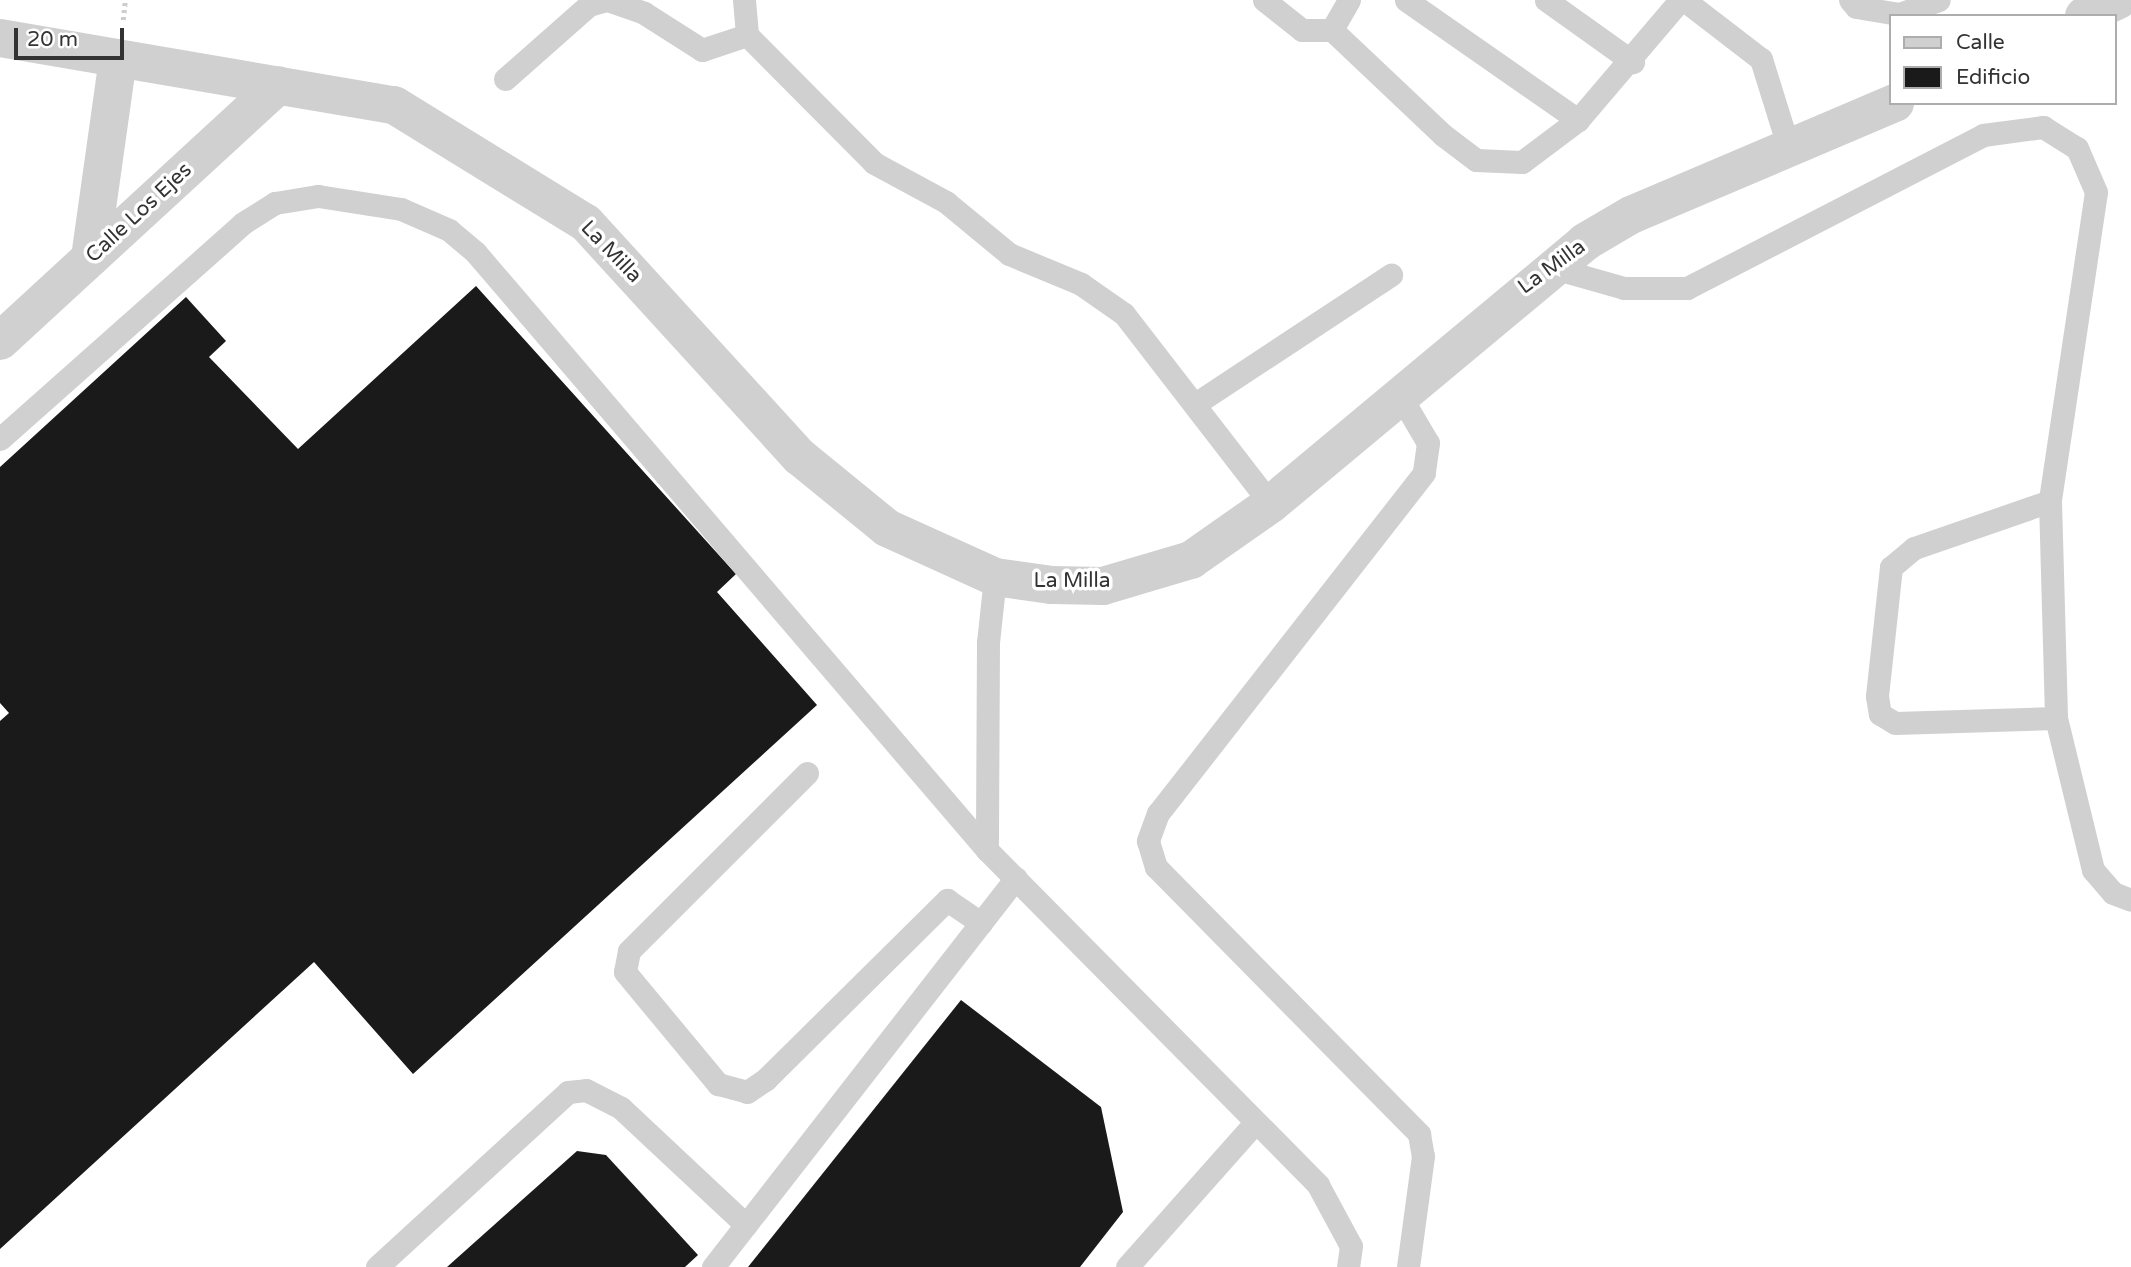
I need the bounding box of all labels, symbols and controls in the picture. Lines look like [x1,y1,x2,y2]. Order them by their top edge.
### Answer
scale bar [18,14,128,58]
legend [1890,14,2117,105]
text: 20 m [27,27,78,52]
text: Calle [1956,30,2005,55]
text: Edificio [1956,65,2030,90]
street label: Calle Los Ejes [81,158,197,268]
street label: La Milla [575,216,647,288]
street label: La Milla [1513,234,1591,300]
street label: La Milla [1034,568,1110,594]

